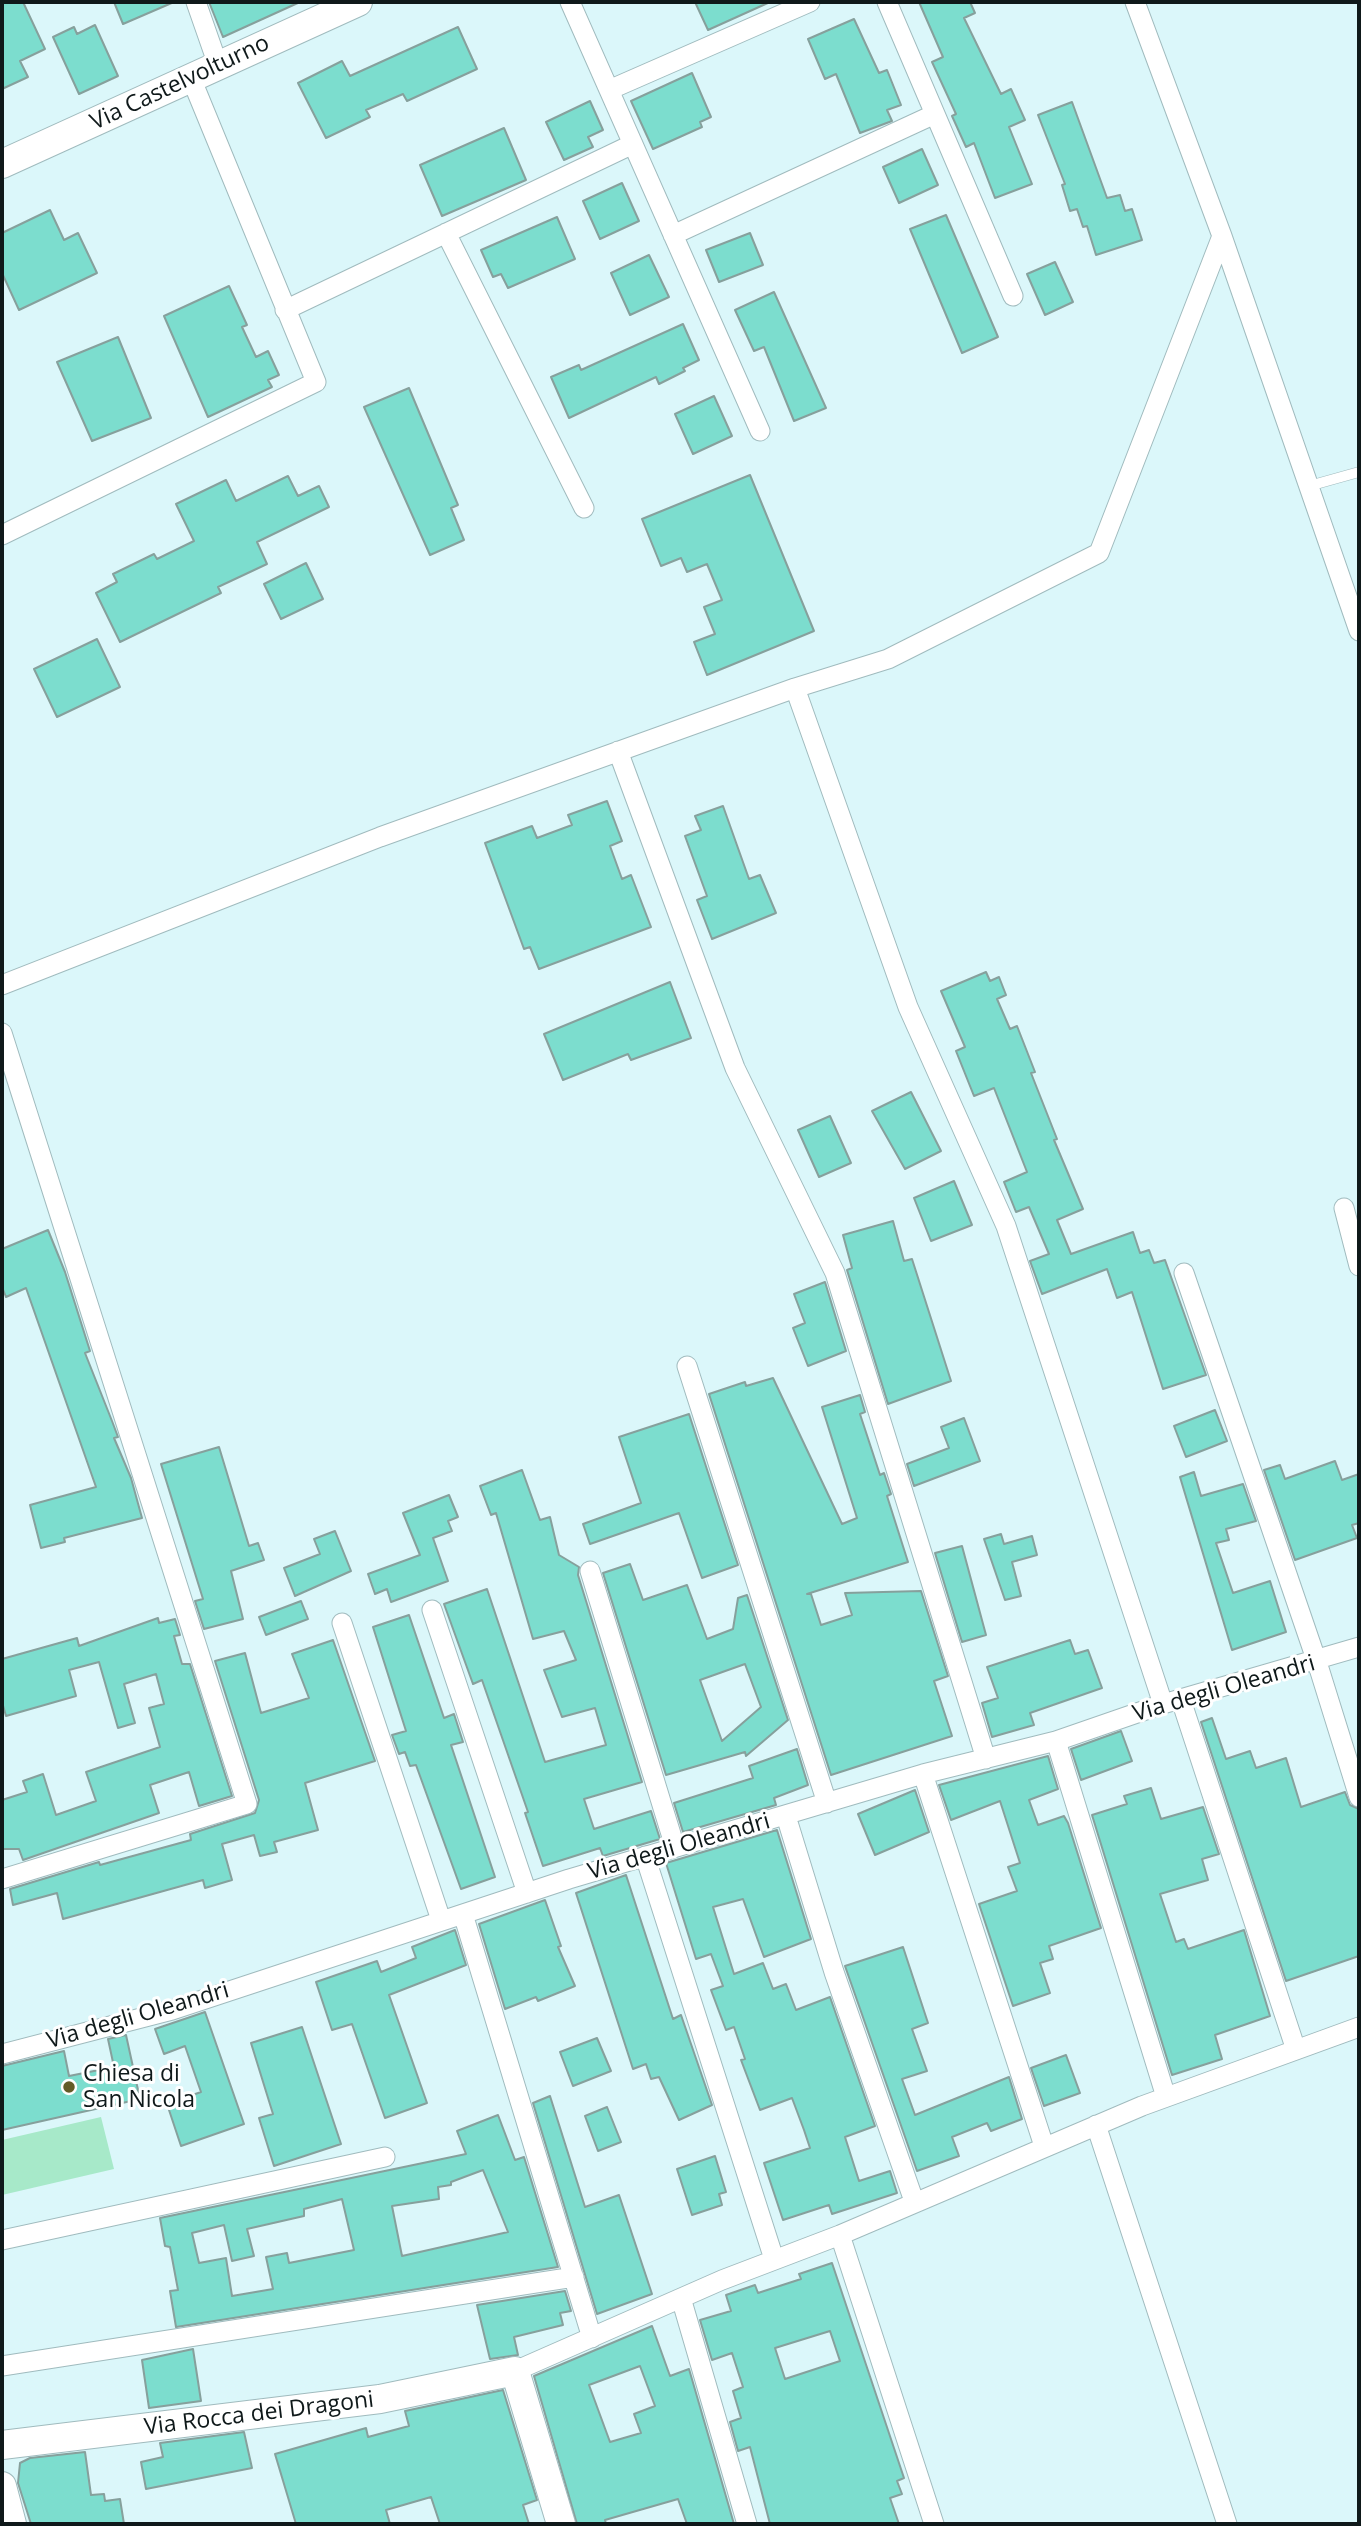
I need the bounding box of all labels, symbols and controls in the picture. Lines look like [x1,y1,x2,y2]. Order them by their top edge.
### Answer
street label: Via Castelvolturno [86,29,274,137]
street label: Via degli Oleandri [1130,1650,1318,1728]
street label: Via degli Oleandri [585,1808,773,1886]
street label: Via degli Oleandri [44,1977,232,2055]
place label: Chiesa di San Nicola [83,2060,195,2114]
marker: Chiesa di San Nicola [61,2079,77,2095]
street label: Via Rocca dei Dragoni [143,2386,375,2442]

